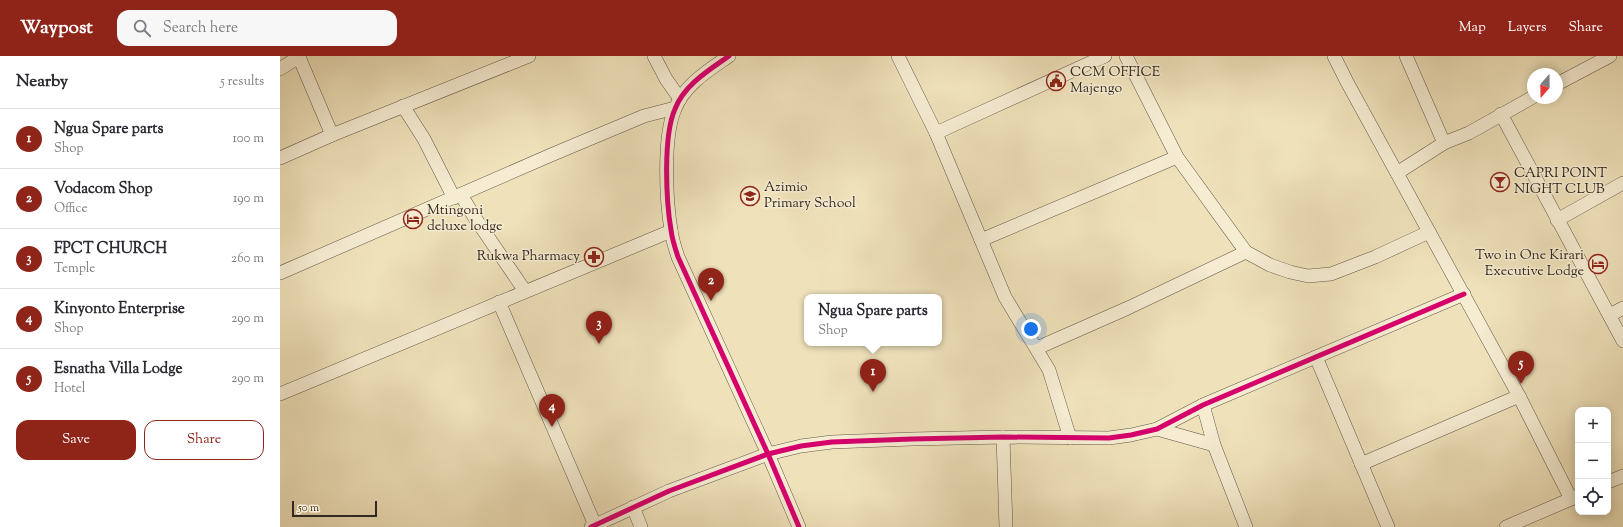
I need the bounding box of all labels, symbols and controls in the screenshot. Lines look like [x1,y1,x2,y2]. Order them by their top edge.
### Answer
search box [117,10,397,46]
text: Waypost [20,15,93,42]
icon: search [131,17,153,39]
text: Search here [163,18,238,39]
text: Map [1459,18,1486,38]
text: Layers [1508,18,1546,38]
text: Share [1568,18,1603,38]
place label: CCM OFFICE Majengo [1070,63,1161,99]
north arrow [1527,68,1563,104]
text: Nearby [16,70,68,94]
public building icon: CCM OFFICE Majengo [1045,70,1067,92]
text: 5 results [220,73,264,91]
text: Ngua Spare parts [54,119,163,140]
text: 1 [27,130,31,148]
text: 100 m [232,130,264,148]
text: Shop [54,140,83,158]
place label: CAPRI POINT NIGHT CLUB [1514,164,1607,200]
bar icon: CAPRI POINT NIGHT CLUB [1489,171,1511,193]
place label: Azimio Primary School [764,178,856,214]
text: Vodacom Shop [54,179,153,200]
school or university icon: Azimio Primary School [739,185,761,207]
text: 2 [26,190,32,208]
text: 190 m [233,190,264,208]
text: Office [54,200,87,218]
place label: Mtingoni deluxe lodge [427,201,503,237]
hotel icon: Mtingoni deluxe lodge [402,208,424,230]
text: FPCT CHURCH [54,239,167,260]
pharmacy icon: Rukwa Pharmacy [583,246,605,268]
place label: Two in One Kirari Executive Lodge [1475,246,1584,282]
place label: Rukwa Pharmacy [477,247,580,267]
text: 3 [26,250,32,268]
text: 260 m [231,250,264,268]
hotel icon: Two in One Kirari Executive Lodge [1587,253,1609,275]
text: Temple [54,260,95,278]
pin: 2 [698,268,724,301]
popup [804,294,942,346]
text: Kinyonto Enterprise [54,299,185,320]
text: Ngua Spare parts [818,301,928,322]
text: 4 [26,310,32,328]
text: 290 m [231,310,264,328]
pin: 3 [586,311,612,344]
your location [1021,319,1041,339]
text: Shop [54,320,83,338]
text: Shop [818,322,848,340]
pin: 5 [1508,351,1534,384]
text: Esnatha Villa Lodge [54,359,182,380]
pin: 1 [860,359,886,392]
text: 5 [27,370,31,388]
text: 290 m [231,370,264,388]
text: Hotel [54,380,85,398]
pin: 4 [539,394,565,427]
map controls [1575,407,1611,515]
button: + [1575,407,1611,443]
button: Save [16,420,136,460]
button: Share [144,420,264,460]
button: − [1575,443,1611,479]
button: locate [1575,479,1611,515]
scale bar [292,499,377,518]
text: 50 m [298,500,319,516]

